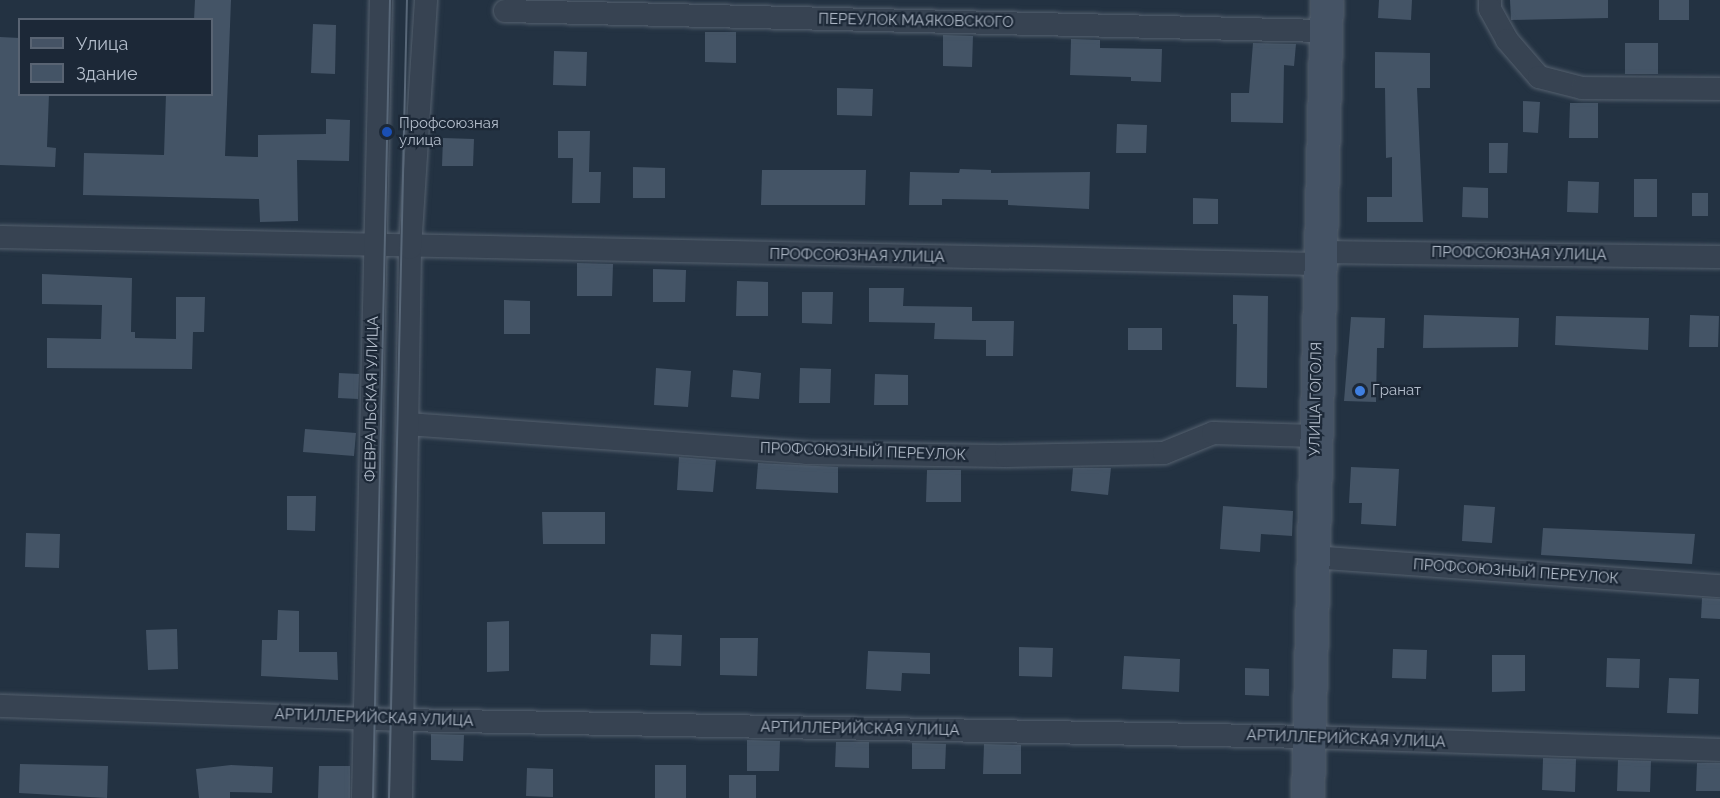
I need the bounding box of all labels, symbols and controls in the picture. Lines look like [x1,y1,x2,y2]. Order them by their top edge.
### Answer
street label: ПЕРЕУЛОК МАЯКОВСКОГО [818,10,1014,32]
legend [18,18,213,96]
text: Улица [76,33,128,54]
text: Здание [76,63,138,84]
place label: Профсоюзная улица [399,114,499,149]
marker: Профсоюзная улица [380,125,394,139]
street label: ПРОФСОЮЗНАЯ УЛИЦА [1431,243,1607,265]
street label: ПРОФСОЮЗНАЯ УЛИЦА [769,245,945,267]
street label: ФЕВРАЛЬСКАЯ УЛИЦА [362,316,382,482]
street label: УЛИЦА ГОГОЛЯ [1306,341,1326,457]
place label: Гранат [1372,382,1421,400]
marker: Гранат [1353,384,1367,398]
street label: ПРОФСОЮЗНЫЙ ПЕРЕУЛОК [760,439,966,465]
street label: ПРОФСОЮЗНЫЙ ПЕРЕУЛОК [1413,556,1619,588]
street label: АРТИЛЛЕРИЙСКАЯ УЛИЦА [274,706,474,730]
street label: АРТИЛЛЕРИЙСКАЯ УЛИЦА [760,718,960,740]
street label: АРТИЛЛЕРИЙСКАЯ УЛИЦА [1246,727,1446,751]

